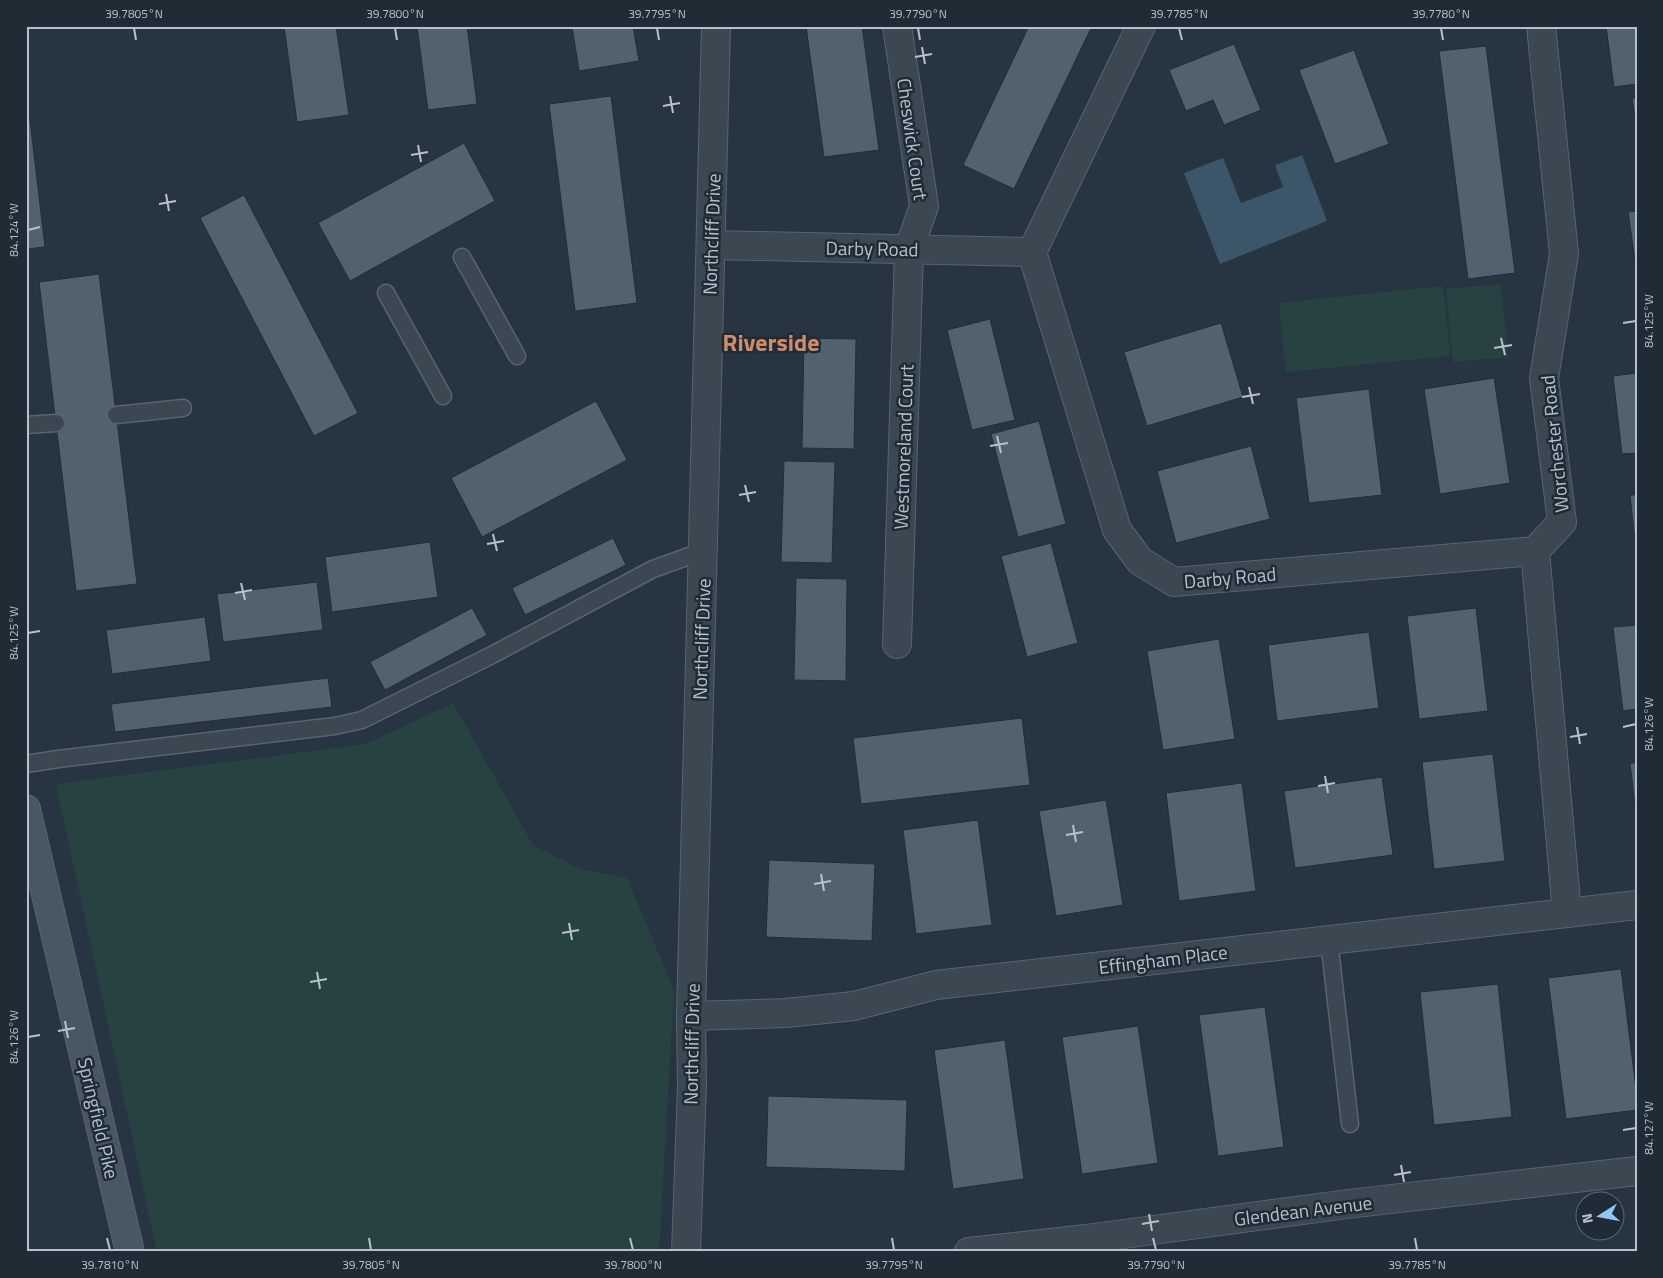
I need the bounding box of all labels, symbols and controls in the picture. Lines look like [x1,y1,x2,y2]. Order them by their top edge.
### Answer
text: 39.7805°N [105,4,163,23]
text: 39.7800°N [366,4,424,23]
text: 39.7795°N [628,4,686,23]
text: 39.7790°N [889,4,947,23]
text: 39.7785°N [1150,4,1208,23]
text: 39.7780°N [1412,4,1470,23]
street label: Cheswick Court [890,76,936,202]
street label: Northcliff Drive [694,173,728,295]
text: 84.124°W [4,203,23,257]
street label: Darby Road [825,233,919,263]
text: 84.125°W [1639,294,1658,348]
district label: Riverside [723,324,819,360]
street label: Westmoreland Court [886,364,920,530]
street label: Worchester Road [1532,374,1576,514]
street label: Darby Road [1183,559,1277,595]
street label: Northcliff Drive [684,578,718,700]
text: 84.125°W [4,606,23,660]
text: 84.126°W [1639,697,1658,751]
street label: Effingham Place [1097,937,1229,981]
street label: Northcliff Drive [675,983,707,1105]
text: 84.126°W [4,1010,23,1064]
street label: Springfield Pike [71,1055,127,1181]
text: 84.127°W [1639,1101,1658,1155]
street label: Glendean Avenue [1232,1187,1374,1233]
north arrow [1576,1190,1626,1240]
text: N [1576,1212,1598,1225]
text: 39.7810°N [81,1255,139,1274]
text: 39.7805°N [342,1255,400,1274]
text: 39.7800°N [604,1255,662,1274]
text: 39.7795°N [865,1255,923,1274]
text: 39.7790°N [1127,1255,1185,1274]
text: 39.7785°N [1388,1255,1446,1274]

